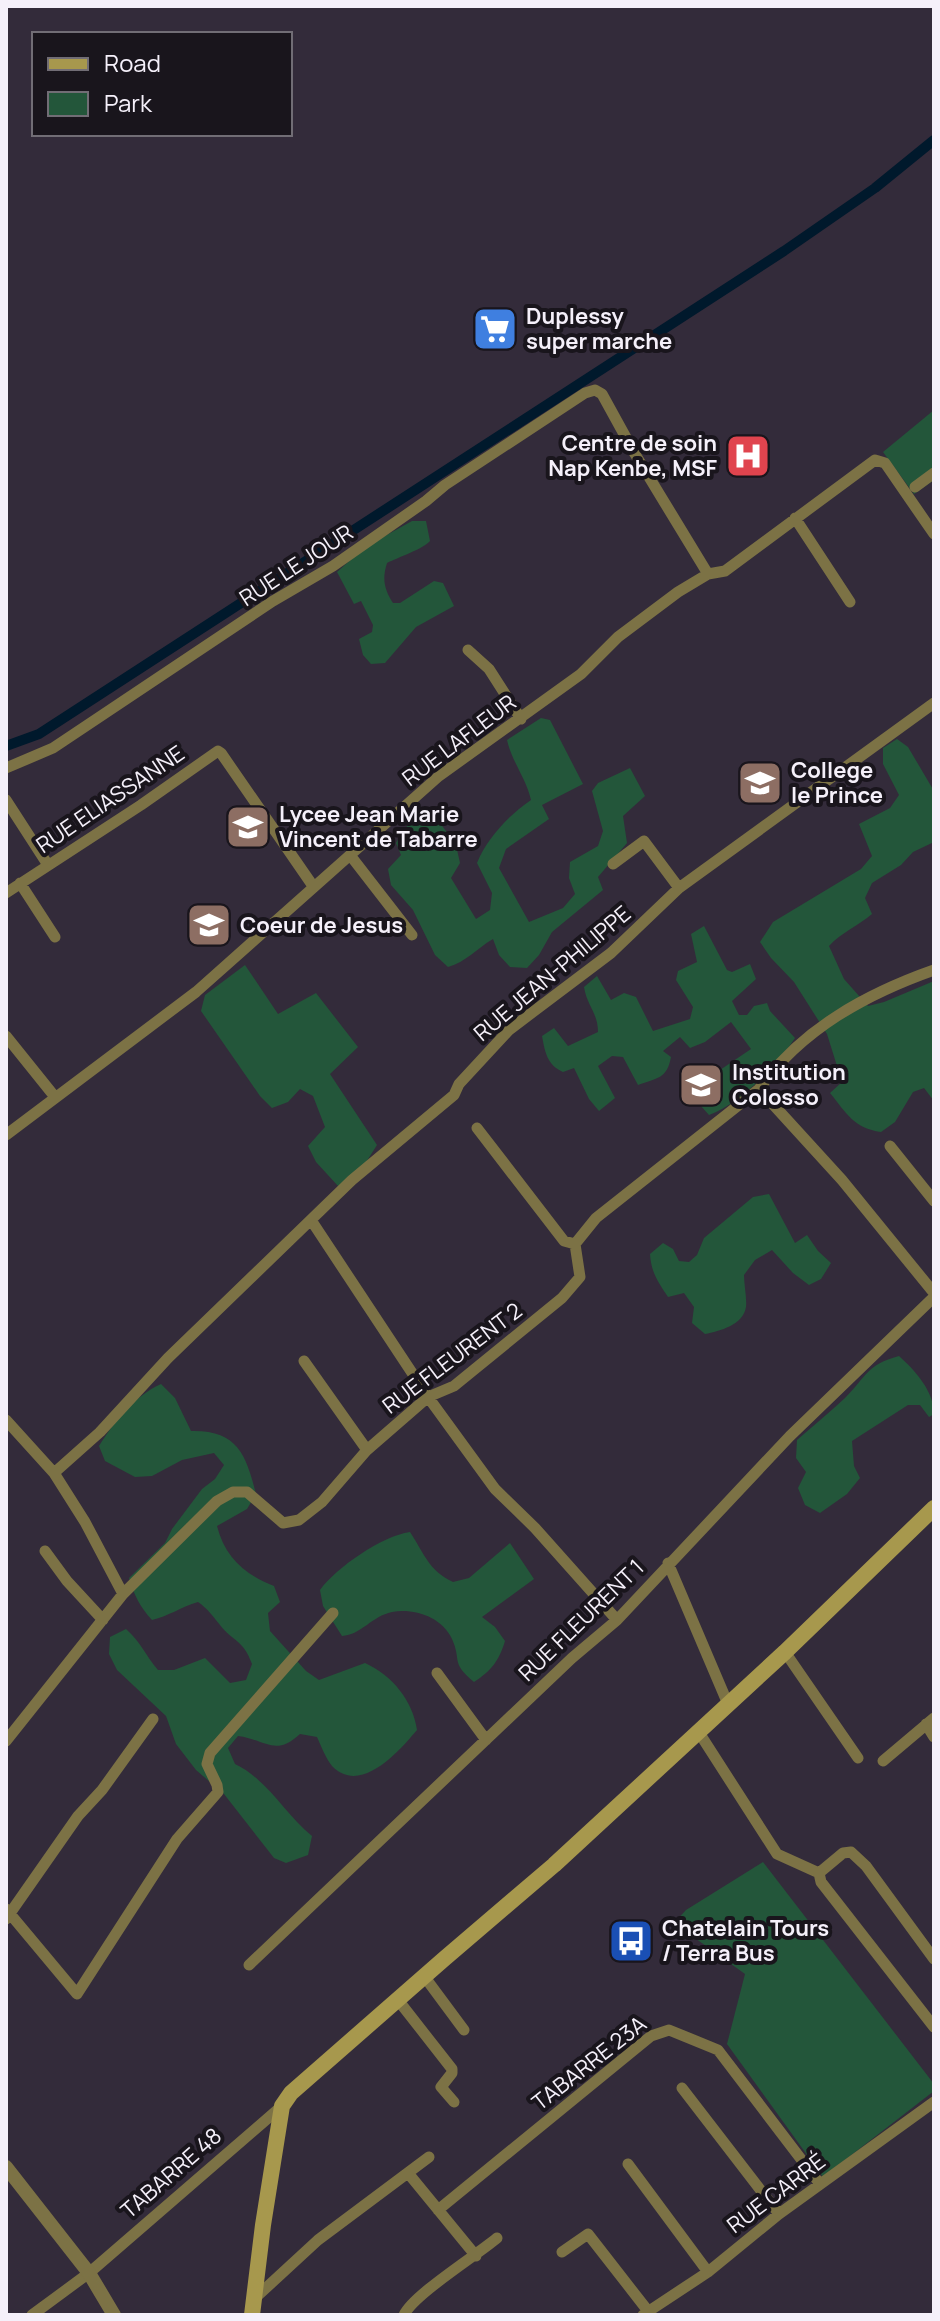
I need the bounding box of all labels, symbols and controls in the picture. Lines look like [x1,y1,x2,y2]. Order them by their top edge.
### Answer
legend [32,32,292,136]
text: Road [104,46,161,79]
text: Park [104,86,153,119]
place label: Duplessy super marche [526,301,672,356]
supermarket icon: Duplessy super marche [471,305,519,353]
place label: Centre de soin Nap Kenbe, MSF [548,428,717,483]
hospital icon: Centre de soin Nap Kenbe, MSF [724,432,772,480]
street label: RUE LE JOUR [233,517,359,613]
street label: RUE LAFLEUR [396,687,522,793]
street label: RUE ELIASSANNE [30,738,190,860]
place label: College le Prince [791,755,883,810]
school or university icon: College le Prince [736,759,784,807]
place label: Lycee Jean Marie Vincent de Tabarre [279,799,478,854]
school or university icon: Lycee Jean Marie Vincent de Tabarre [224,803,272,851]
street label: RUE JEAN-PHILIPPE [467,898,637,1048]
school or university icon: Coeur de Jesus [185,901,233,949]
place label: Coeur de Jesus [240,910,403,940]
place label: Institution Colosso [732,1057,846,1112]
school or university icon: Institution Colosso [677,1061,725,1109]
street label: RUE FLEURENT 2 [376,1296,528,1420]
street label: RUE FLEURENT 1 [512,1552,650,1688]
place label: Chatelain Tours / Terra Bus [662,1913,829,1968]
bus stop icon: Chatelain Tours / Terra Bus [607,1917,655,1965]
street label: TABARRE 23A [526,2009,652,2117]
street label: TABARRE 48 [114,2121,228,2225]
street label: RUE CARRÉ [721,2146,831,2240]

